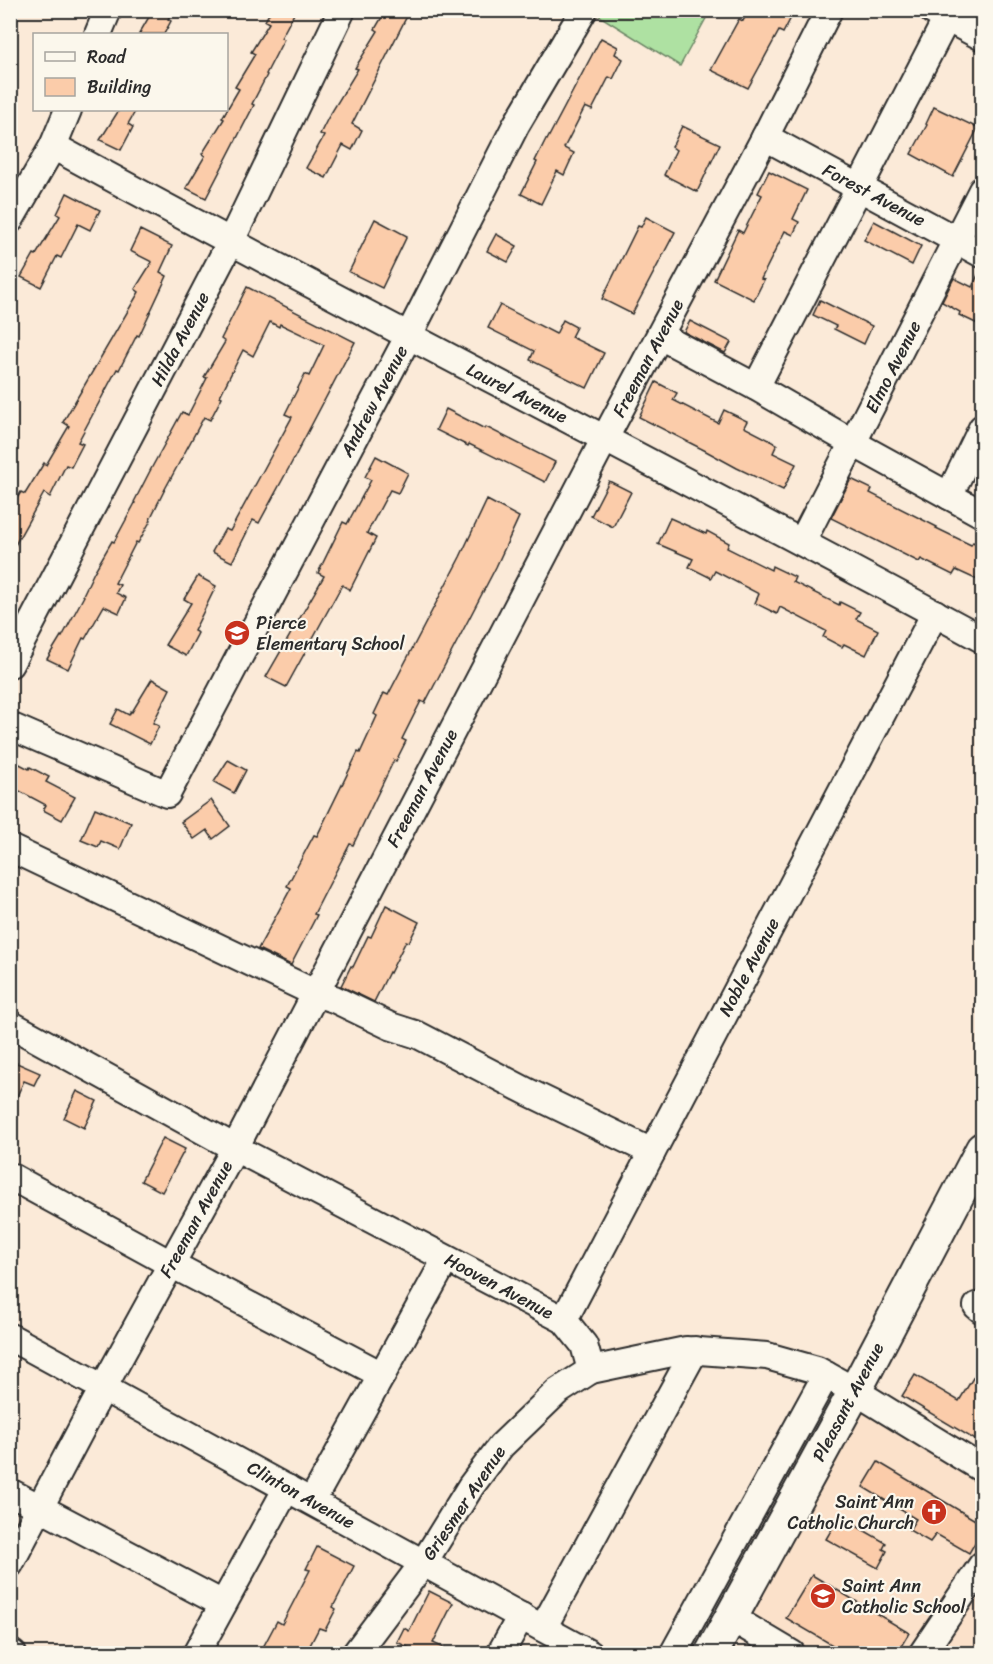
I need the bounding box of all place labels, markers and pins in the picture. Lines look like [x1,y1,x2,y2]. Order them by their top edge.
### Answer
place label: Pierce Elementary School [256,607,405,660]
school or university icon: Pierce Elementary School [222,618,252,648]
place label: Saint Ann Catholic Church [787,1486,914,1539]
church icon: Saint Ann Catholic Church [919,1497,949,1527]
place label: Saint Ann Catholic School [842,1570,966,1623]
school or university icon: Saint Ann Catholic School [808,1581,838,1611]

